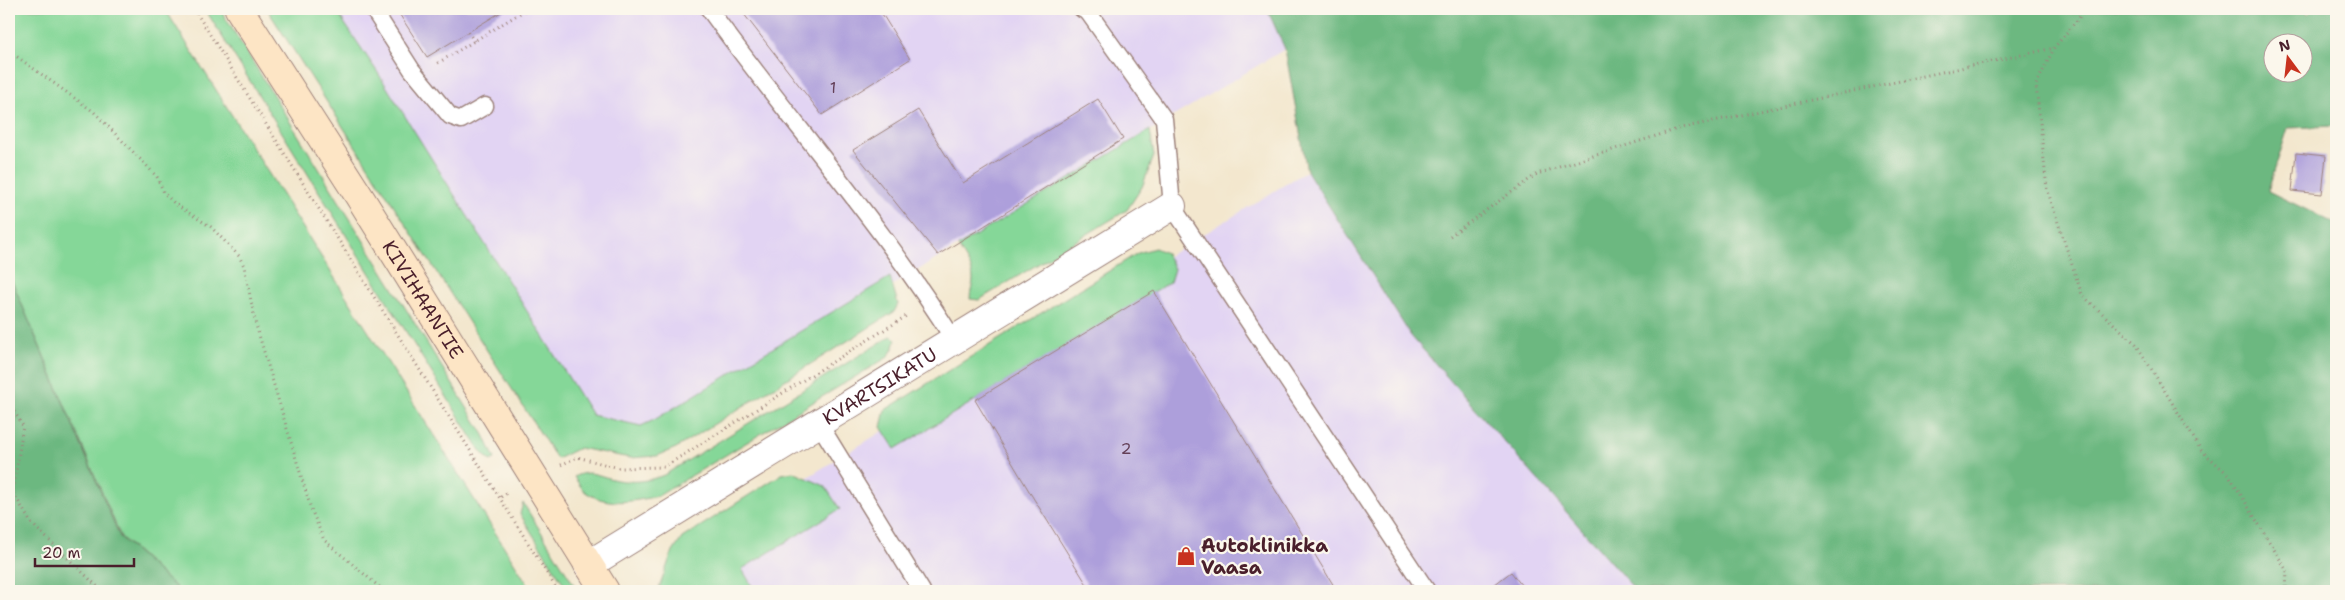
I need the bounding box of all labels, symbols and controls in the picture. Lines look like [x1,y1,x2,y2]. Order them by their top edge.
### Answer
north arrow [2262,32,2312,82]
text: N [2277,35,2292,56]
house number: 1 [830,77,836,98]
street label: KIVIHAANTIE [377,236,469,364]
street label: KVARTSIKATU [818,342,941,431]
house number: 2 [1120,438,1132,459]
place label: Autoklinikka Vaasa [1201,533,1328,580]
scale bar [35,535,134,567]
text: 20 m [42,543,81,563]
shop icon: Autoklinikka Vaasa [1175,545,1197,567]

